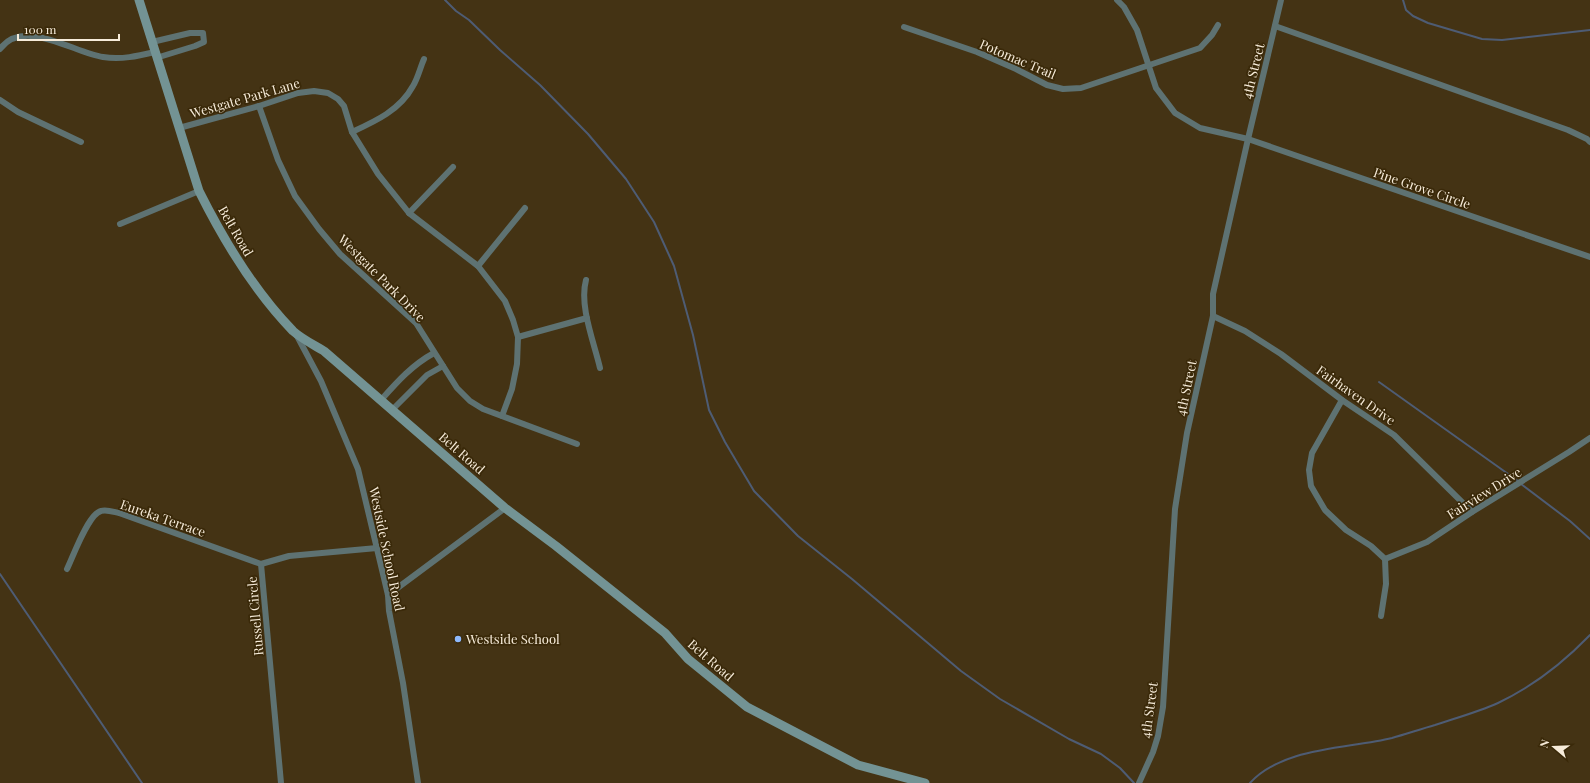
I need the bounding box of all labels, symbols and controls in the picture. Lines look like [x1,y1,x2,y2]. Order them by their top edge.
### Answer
scale bar [18,16,119,42]
text: 100 m [24,21,57,37]
street label: Potomac Trail [977,35,1059,82]
street label: 4th Street [1237,41,1268,100]
street label: Westgate Park Lane [187,74,302,122]
street label: Pine Grove Circle [1371,163,1473,212]
street label: Belt Road [215,202,258,259]
street label: Westgate Park Drive [334,230,430,325]
street label: 4th Street [1171,358,1200,417]
street label: Fairhaven Drive [1313,361,1399,428]
street label: Belt Road [436,428,489,478]
street label: Fairview Drive [1443,463,1525,522]
street label: Westside School Road [366,484,409,613]
street label: Eureka Terrace [118,495,208,540]
street label: Russell Circle [243,575,266,656]
place label: Westside School [465,630,560,647]
marker: Westside School [453,634,463,644]
street label: Belt Road [685,635,738,685]
street label: 4th Street [1136,680,1161,739]
north arrow [1534,727,1574,767]
text: N [1536,737,1552,750]

